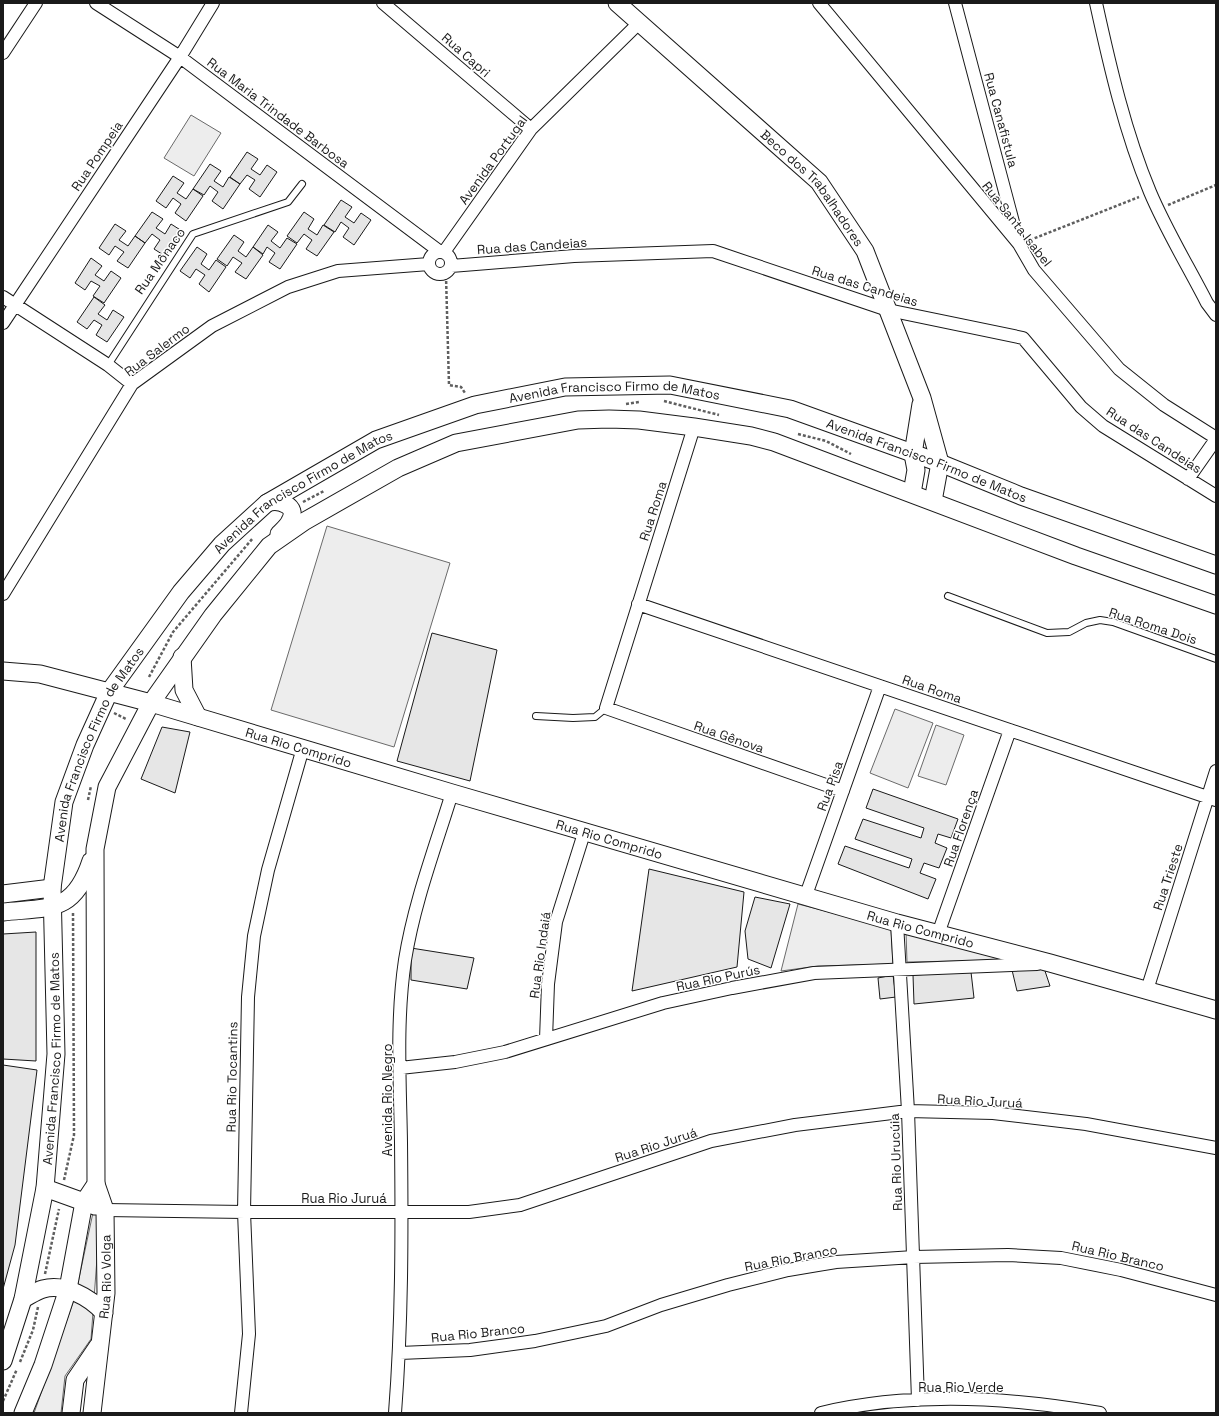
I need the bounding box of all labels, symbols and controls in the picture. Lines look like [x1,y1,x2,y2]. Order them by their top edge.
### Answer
street label: Rua Capri [438,29,494,81]
street label: Rua Maria Trindade Barbosa [204,54,353,172]
street label: Rua Canafistula [980,71,1022,170]
street label: Avenida Portugal [455,112,531,208]
street label: Rua Pompeia [67,117,127,194]
street label: Beco dos Trabalhadores [757,126,868,250]
street label: Rua Santa Isabel [978,178,1056,270]
street label: Rua Mônaco [131,224,189,298]
street label: Rua das Candeias [476,234,588,258]
street label: Rua das Candeias [810,262,920,310]
street label: Rua Salermo [121,320,193,380]
street label: Avenida Francisco Firmo de Matos [507,376,722,407]
street label: Rua das Candeias [1103,403,1205,477]
street label: Avenida Francisco Firmo de Matos [824,414,1029,506]
street label: Avenida Francisco Firmo de Matos [209,426,395,557]
street label: Rua Roma [635,478,671,543]
street label: Rua Roma Dois [1107,604,1199,648]
street label: Avenida Francisco Firmo de Matos [50,643,148,843]
street label: Rua Roma [900,671,965,707]
street label: Rua Gênova [692,717,767,757]
street label: Rua Rio Comprido [243,723,354,771]
street label: Rua Pisa [813,758,847,813]
street label: Rua Florença [940,787,982,869]
street label: Rua Rio Comprido [554,815,665,863]
street label: Rua Trieste [1149,841,1187,913]
street label: Rua Rio Comprido [865,906,976,951]
street label: Rua Rio Indaiá [526,910,555,999]
street label: Avenida Francisco Firmo de Matos [38,952,65,1166]
street label: Rua Rio Purús [675,961,762,995]
street label: Rua Rio Tocantins [223,1021,241,1133]
street label: Avenida Rio Negro [379,1044,396,1156]
street label: Rua Rio Juruá [937,1090,1024,1112]
street label: Rua Rio Urucúia [886,1112,906,1211]
street label: Rua Rio Juruá [613,1124,700,1166]
street label: Rua Rio Juruá [301,1190,387,1207]
street label: Rua Rio Volga [95,1234,115,1320]
street label: Rua Rio Branco [1070,1237,1166,1275]
street label: Rua Rio Branco [743,1241,839,1275]
street label: Rua Rio Branco [430,1320,526,1346]
street label: Rua Rio Verde [918,1379,1004,1396]

